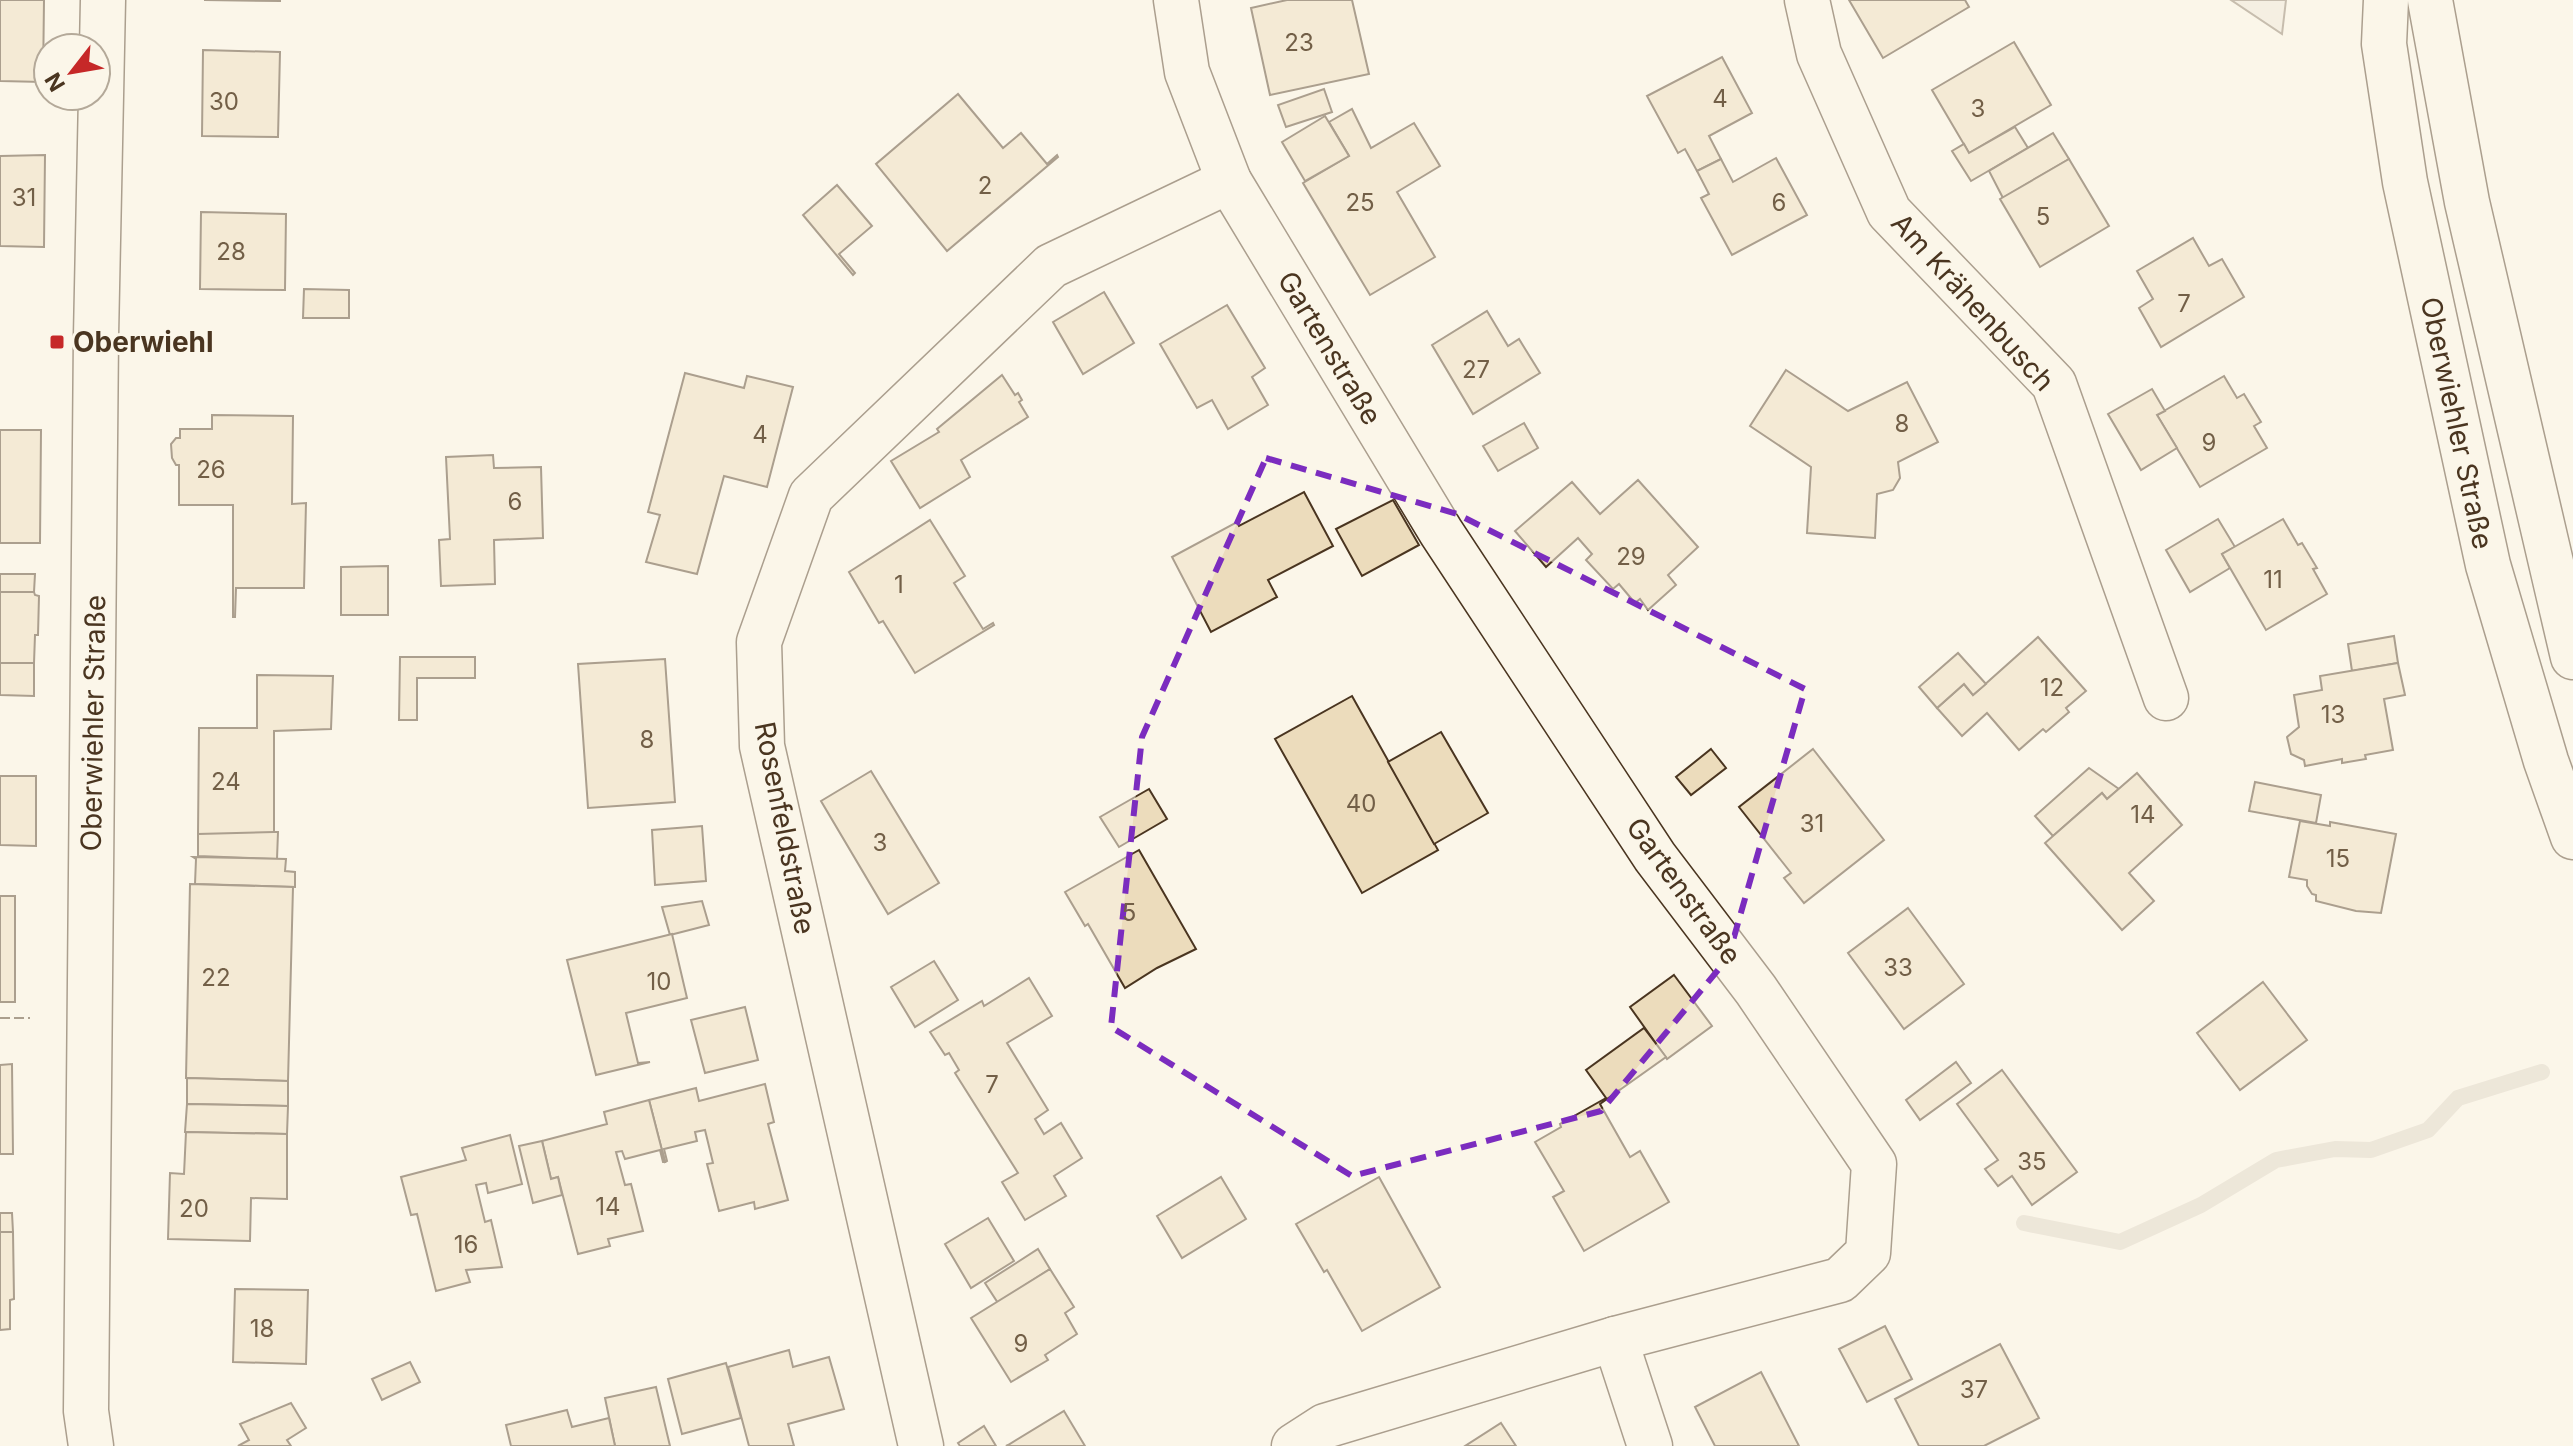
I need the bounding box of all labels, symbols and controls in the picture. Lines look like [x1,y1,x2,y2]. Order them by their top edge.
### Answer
house number: 23 [1284,28,1314,57]
north arrow [32,32,112,112]
text: N [39,68,70,96]
house number: 4 [1712,84,1728,113]
house number: 30 [209,87,239,116]
house number: 3 [1971,94,1985,123]
house number: 2 [978,171,992,200]
house number: 31 [12,183,36,212]
house number: 25 [1345,188,1375,217]
house number: 6 [1772,188,1786,217]
house number: 5 [2036,202,2050,231]
street label: Am Krähenbusch [1884,206,2062,398]
house number: 28 [216,237,246,266]
street label: Gartenstraße [1271,265,1389,431]
house number: 7 [2177,289,2191,318]
street label: Oberwiehler Straße [2414,294,2500,552]
place label: Oberwiehl [73,325,214,359]
marker: Oberwiehl [48,333,66,351]
house number: 27 [1462,355,1490,384]
house number: 8 [1895,409,1909,438]
house number: 4 [752,420,768,449]
house number: 9 [2202,428,2216,457]
house number: 26 [196,455,226,484]
house number: 6 [508,487,522,516]
house number: 29 [1616,542,1646,571]
house number: 11 [2263,565,2283,594]
house number: 1 [894,570,904,599]
street label: Oberwiehler Straße [74,594,112,852]
house number: 12 [2040,673,2064,702]
house number: 13 [2321,700,2345,729]
street label: Rosenfeldstraße [748,719,822,937]
house number: 8 [640,725,654,754]
house number: 24 [211,767,241,796]
house number: 40 [1346,789,1376,818]
house number: 14 [2130,800,2156,829]
house number: 31 [1800,809,1824,838]
street label: Gartenstraße [1619,811,1749,971]
house number: 3 [873,828,887,857]
house number: 15 [2326,844,2350,873]
house number: 5 [1122,898,1136,927]
house number: 33 [1883,953,1913,982]
house number: 22 [201,963,231,992]
house number: 10 [647,967,671,996]
house number: 7 [985,1070,999,1099]
house number: 35 [2017,1147,2047,1176]
house number: 14 [595,1192,621,1221]
house number: 20 [179,1194,209,1223]
house number: 16 [454,1230,478,1259]
house number: 18 [250,1314,274,1343]
house number: 9 [1014,1329,1028,1358]
house number: 37 [1960,1375,1988,1404]

